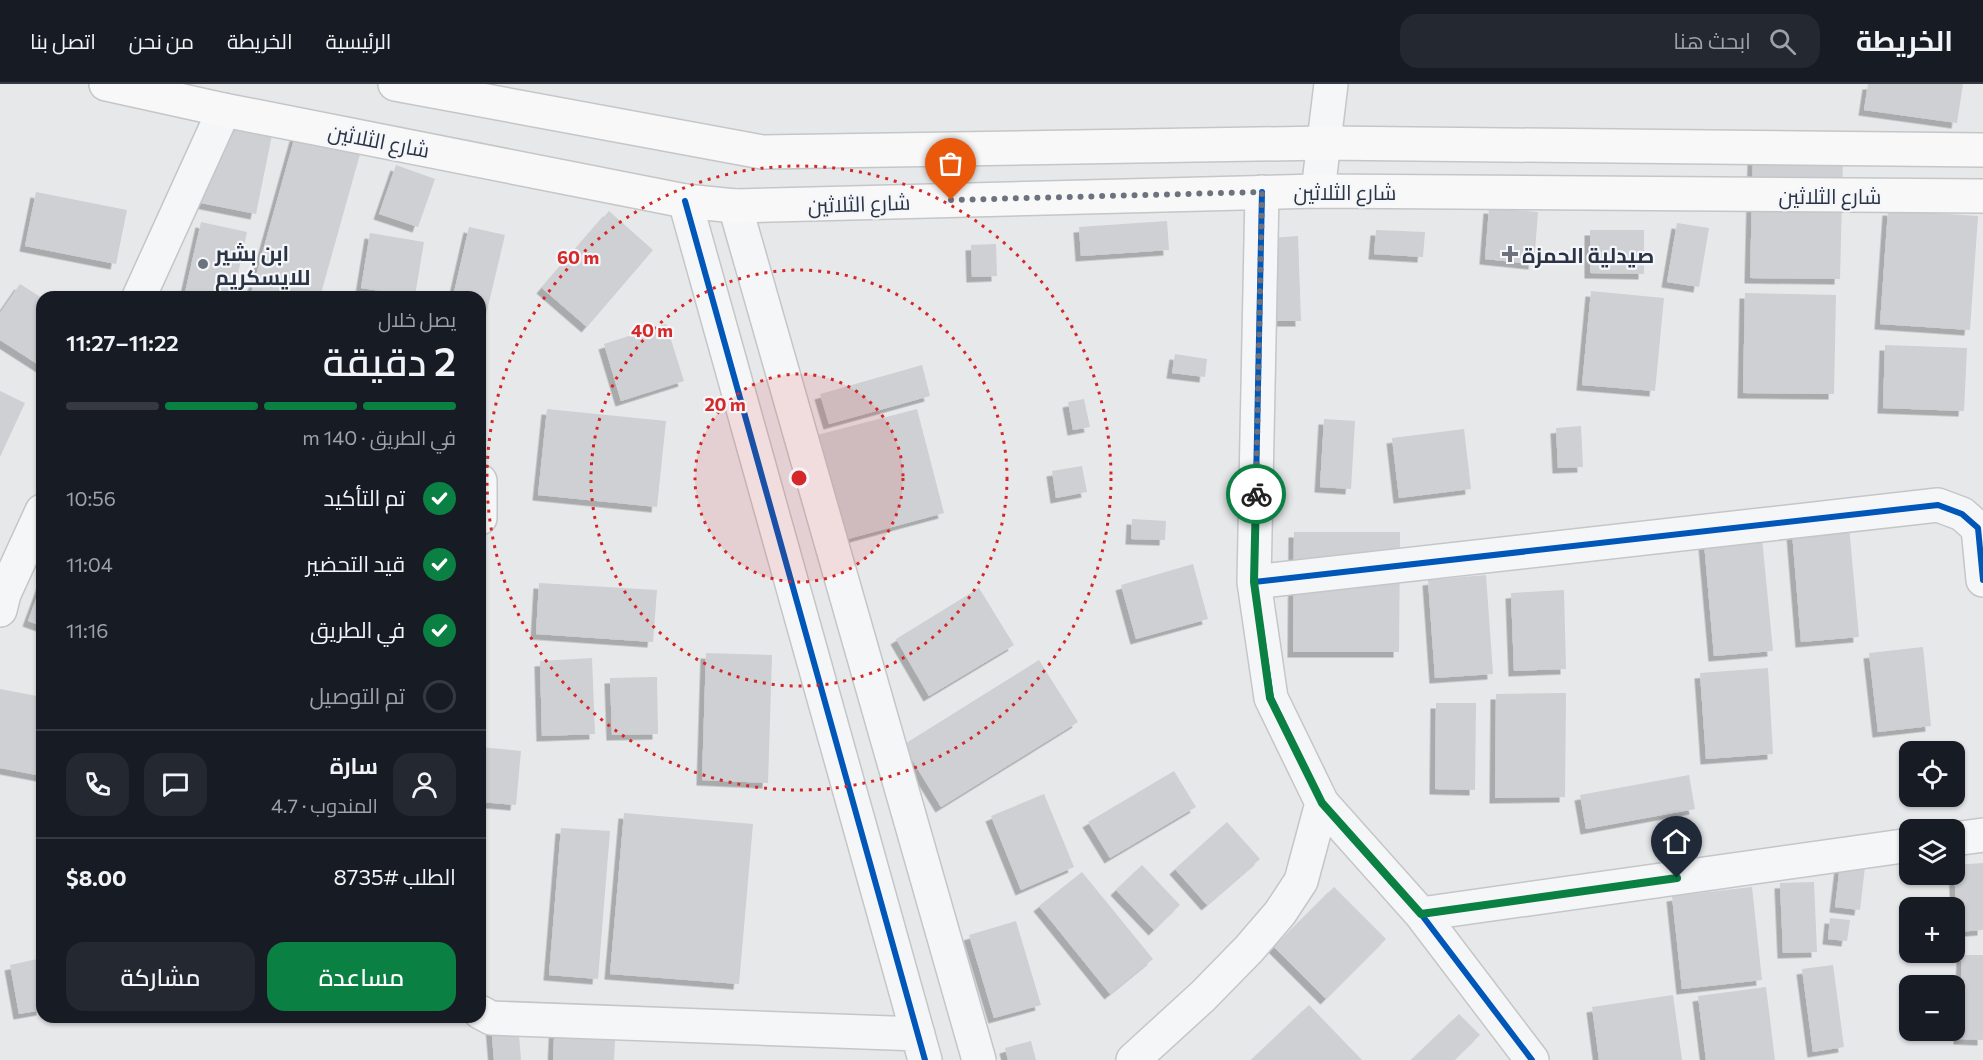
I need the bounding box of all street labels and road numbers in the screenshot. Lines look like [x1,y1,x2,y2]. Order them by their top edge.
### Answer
street label: شارع الثلاثين [326,118,432,165]
street label: شارع الثلاثين [1294,179,1396,207]
street label: شارع الثلاثين [1779,183,1881,211]
street label: شارع الثلاثين [807,189,911,220]

